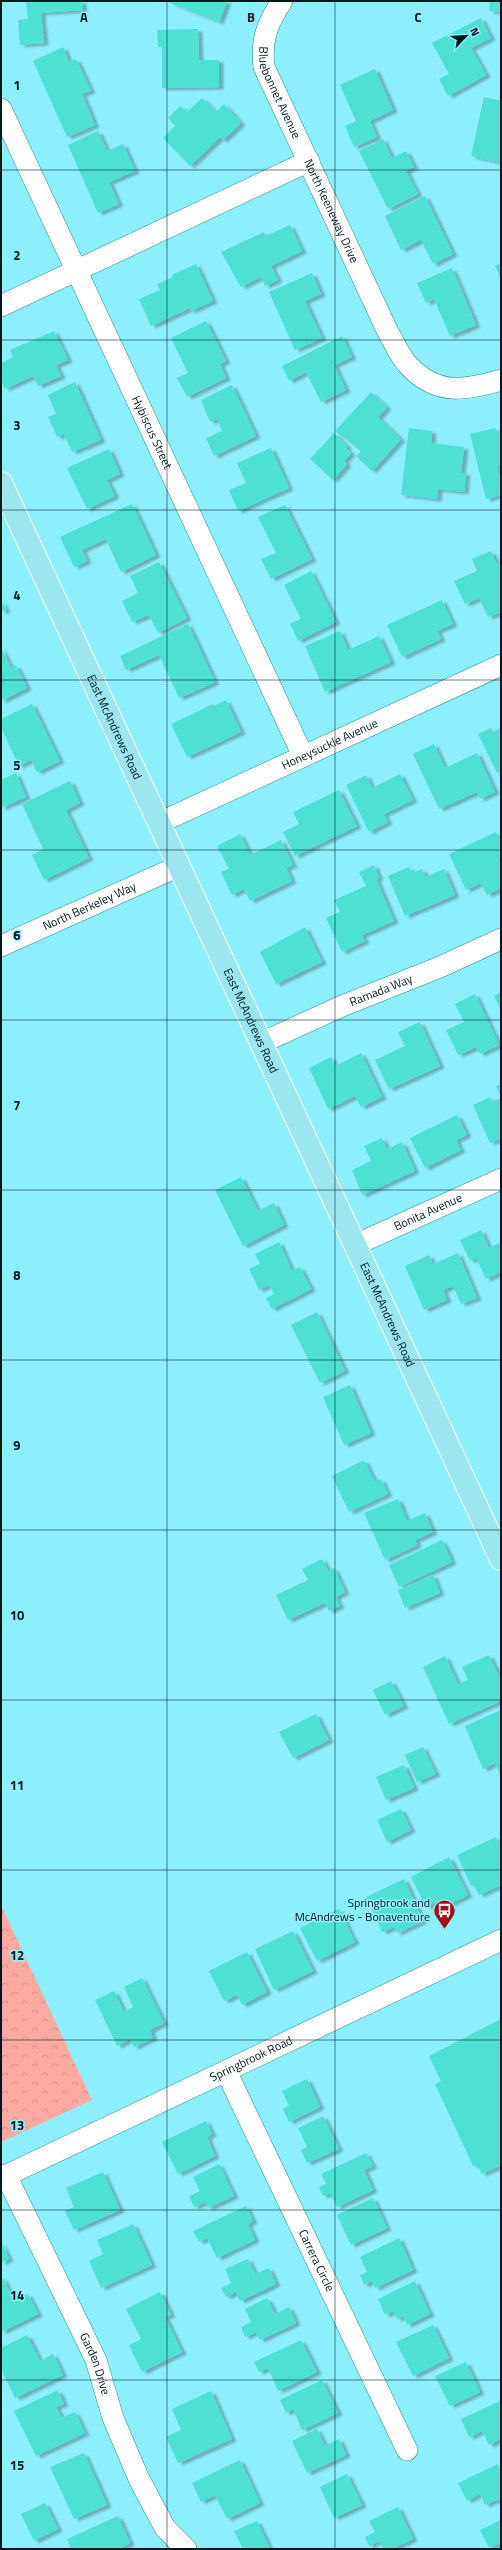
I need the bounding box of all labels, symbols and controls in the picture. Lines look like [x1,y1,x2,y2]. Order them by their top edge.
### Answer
text: A [80,7,88,27]
text: B [247,7,255,27]
text: C [414,7,422,27]
north arrow [446,16,486,56]
text: N [466,25,484,39]
street label: Bluebonnet Avenue [254,46,306,142]
text: 1 [13,75,21,95]
street label: North Keeneway Drive [299,156,364,266]
text: 2 [13,245,21,265]
street label: Hybiscus Street [127,392,178,473]
text: 3 [13,415,21,435]
text: 4 [13,585,21,605]
street label: East McAndrews Road [82,671,147,782]
street label: Honeysuckle Avenue [278,713,381,774]
text: 5 [13,755,21,775]
street label: North Berkeley Way [40,876,139,935]
text: 6 [13,925,21,945]
street label: East McAndrews Road [219,965,284,1076]
street label: Ramada Way [346,969,415,1011]
text: 7 [13,1095,21,1115]
street label: Bonita Avenue [390,1188,465,1235]
street label: East McAndrews Road [355,1259,420,1370]
text: 8 [13,1265,21,1285]
text: 9 [13,1435,21,1455]
text: 10 [10,1605,24,1625]
text: 11 [10,1775,24,1795]
place label: Springbrook and McAndrews - Bonaventure [295,1893,430,1926]
bus stop icon: Springbrook and McAndrews - Bonaventure [432,1897,458,1930]
text: 12 [10,1945,24,1965]
street label: Springbrook Road [206,2031,295,2086]
text: 13 [10,2115,24,2135]
street label: Carrera Circle [294,2226,340,2295]
text: 14 [10,2285,24,2305]
street label: Garden Drive [75,2329,116,2397]
text: 15 [10,2455,24,2475]

